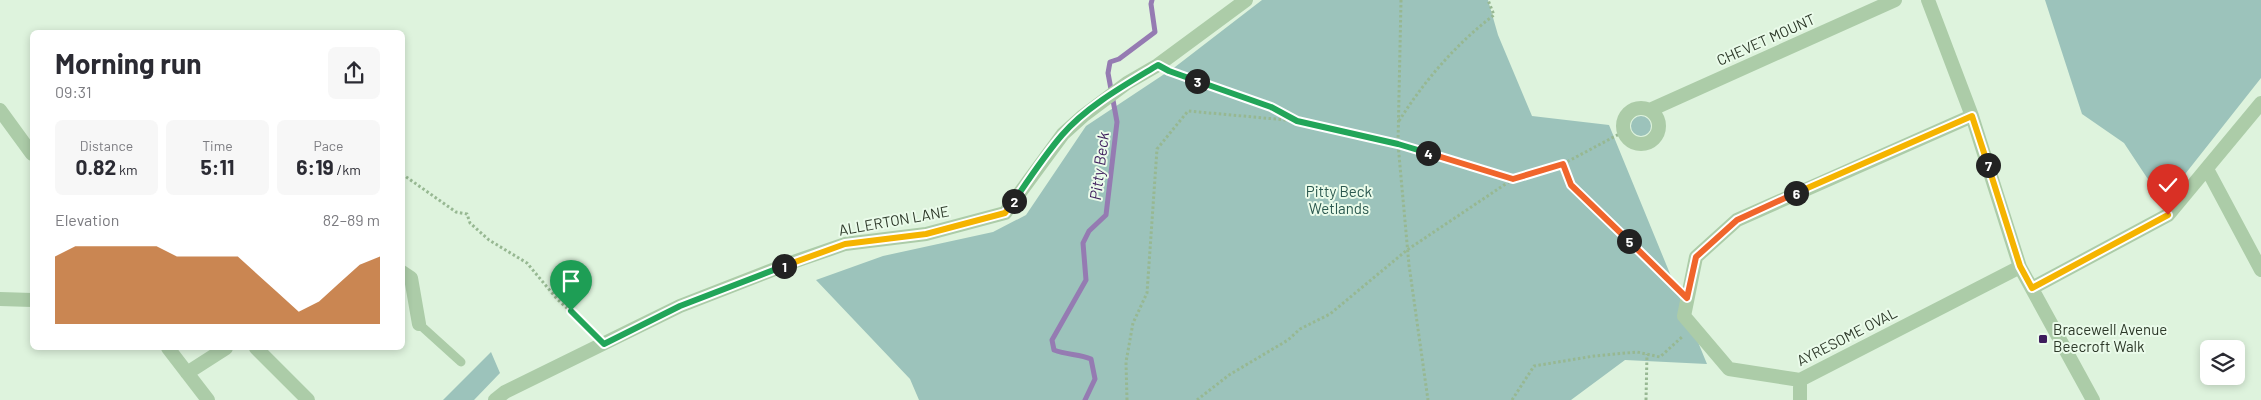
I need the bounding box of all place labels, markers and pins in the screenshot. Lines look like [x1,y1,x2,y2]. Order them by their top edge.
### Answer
pin: 3 [1184,68,1210,94]
pin: 4 [1416,140,1440,166]
pin: 7 [1976,152,2000,178]
pin [2147,164,2189,215]
pin: 6 [1784,180,1808,206]
pin: 2 [1002,188,1026,214]
pin: 5 [1616,228,1642,254]
pin: 1 [772,254,796,278]
pin [550,260,592,311]
place label: Bracewell Avenue Beecroft Walk [2053,320,2167,355]
marker: Bracewell Avenue Beecroft Walk [2037,333,2049,345]

